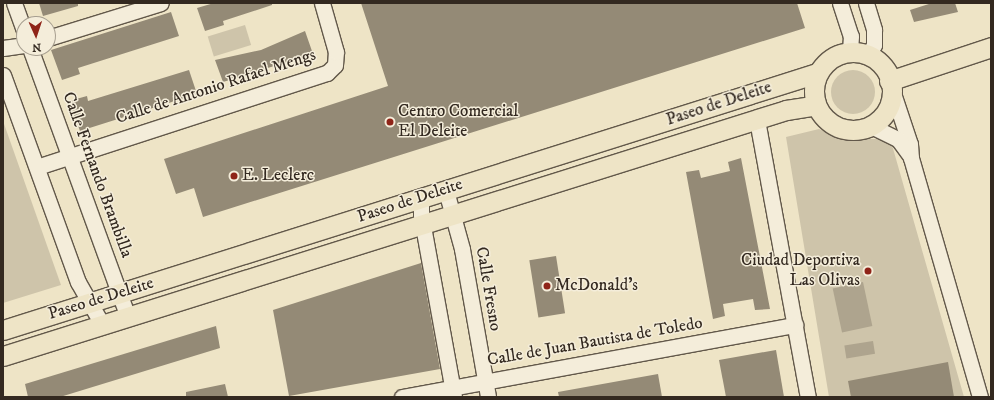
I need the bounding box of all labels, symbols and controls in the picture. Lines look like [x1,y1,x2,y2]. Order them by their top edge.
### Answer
north arrow [16,16,56,56]
text: N [32,40,41,54]
street label: Calle de Antonio Rafael Mengs [113,45,319,129]
street label: Paseo de Deleite [664,77,774,131]
street label: Calle Fernando Brambilla [58,89,136,261]
place label: Centro Comercial El Deleite [398,102,518,142]
marker: Centro Comercial El Deleite [385,117,395,127]
place label: E. Leclerc [242,166,314,186]
marker: E. Leclerc [229,171,239,181]
street label: Paseo de Deleite [355,174,465,228]
street label: Calle Fresno [471,245,505,333]
place label: Ciudad Deportiva Las Olivas [741,251,860,291]
marker: Ciudad Deportiva Las Olivas [863,266,873,276]
street label: Paseo de Deleite [46,273,156,325]
place label: McDonald's [555,276,638,296]
marker: McDonald's [542,281,552,291]
street label: Calle de Juan Bautista de Toledo [486,313,704,371]

